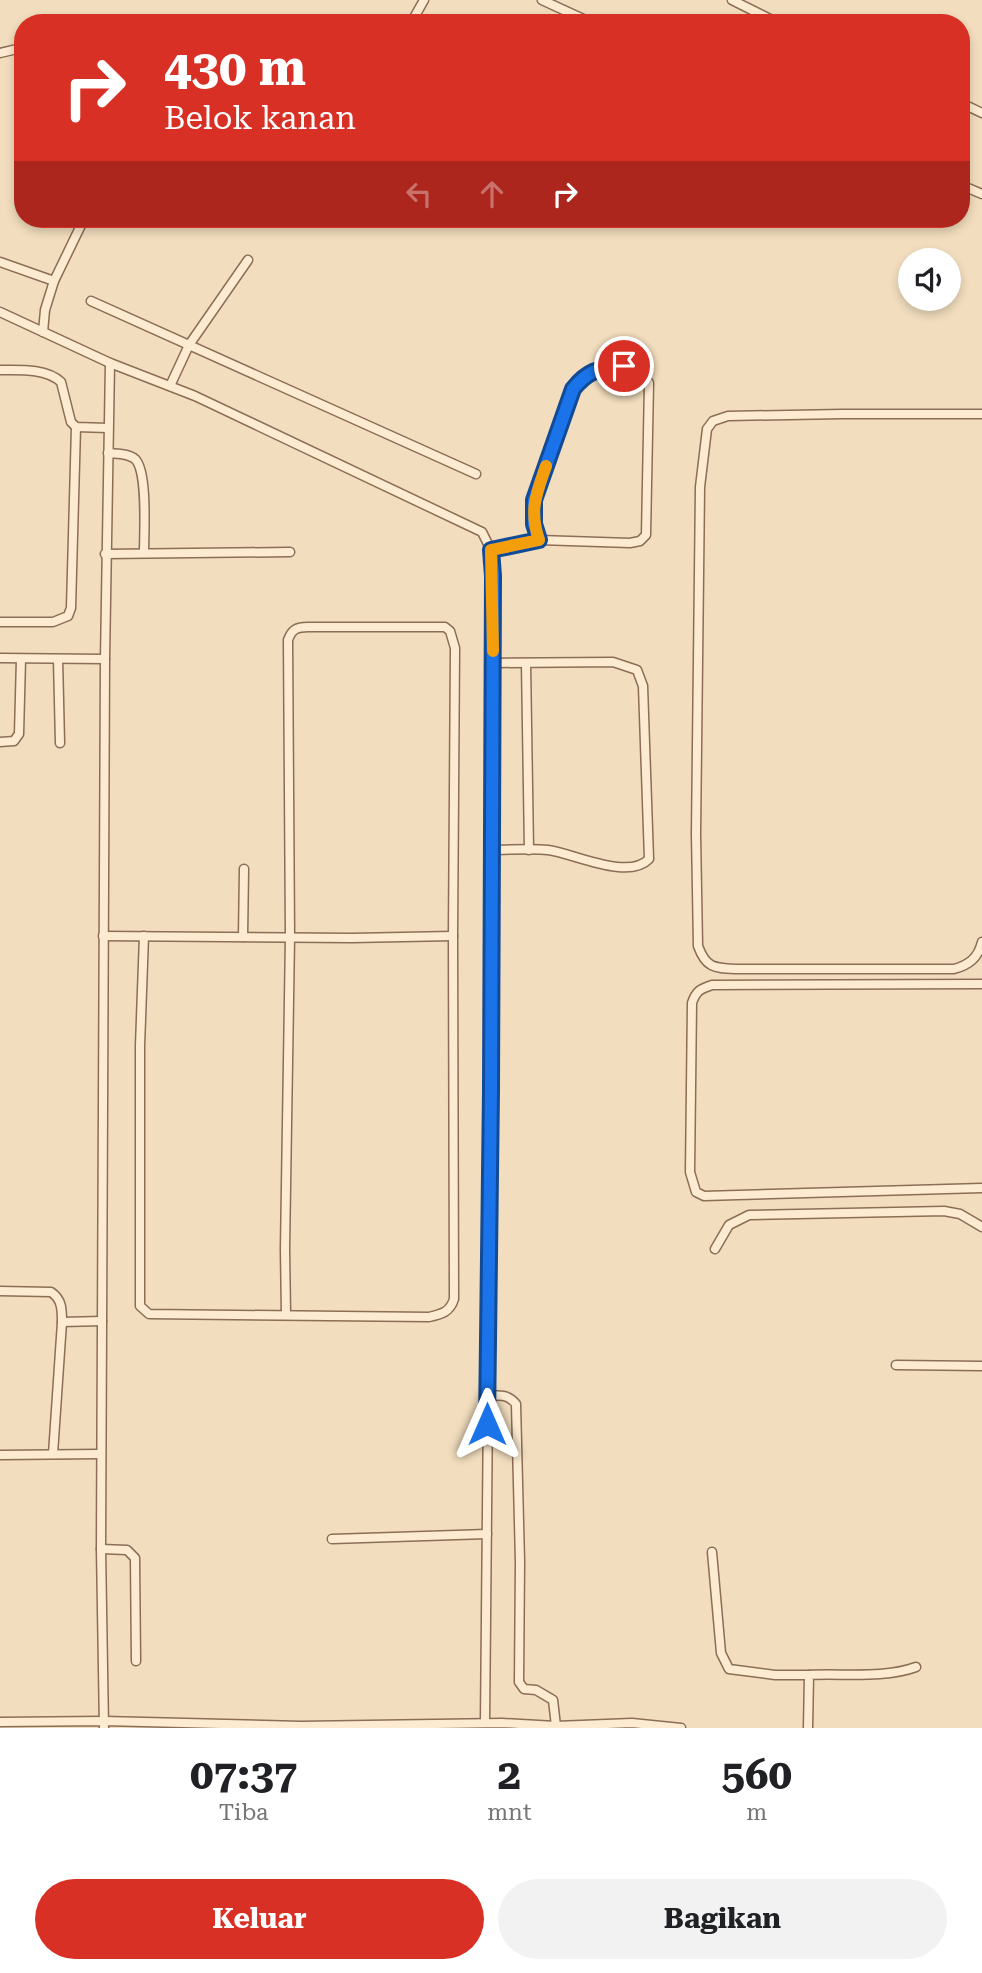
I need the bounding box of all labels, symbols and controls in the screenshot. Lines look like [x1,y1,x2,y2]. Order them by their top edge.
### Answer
text: 430 m [164,40,306,97]
icon: right [49,42,140,133]
text: Belok kanan [164,99,356,137]
icon: left [400,175,438,213]
icon: ahead [473,175,511,213]
icon: right [546,175,584,213]
map controls [898,248,961,311]
button: sound [898,248,961,311]
pin [594,336,654,396]
icon: arrive [605,347,643,385]
position arrow [450,1387,524,1461]
text: 07:37 [190,1750,297,1799]
text: 2 [498,1750,521,1799]
text: 560 [721,1750,792,1799]
text: Tiba [219,1799,268,1826]
text: mnt [487,1799,532,1826]
text: m [746,1799,767,1826]
button: Keluar [35,1879,484,1959]
button: Bagikan [498,1879,947,1959]

